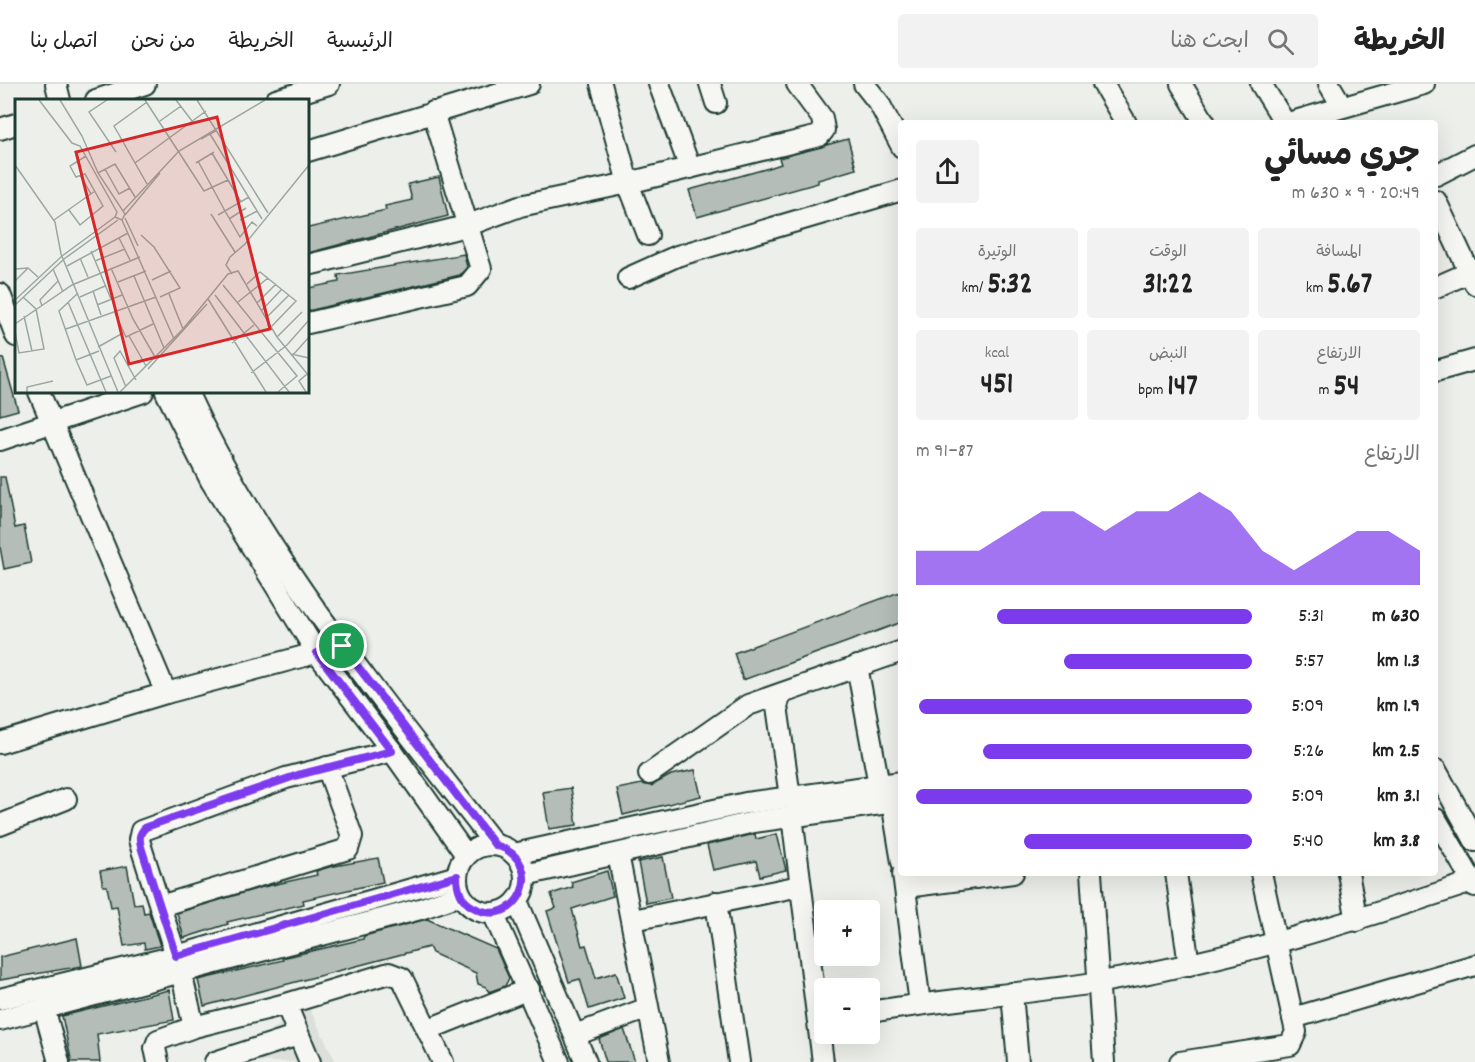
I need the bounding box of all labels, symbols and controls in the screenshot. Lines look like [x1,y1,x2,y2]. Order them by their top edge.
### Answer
search box [898,14,1318,68]
text: الخريطة [1354,24,1445,64]
icon: search [1264,25,1297,58]
text: ابحث هنا [1170,27,1249,58]
text: اتصل بنا [30,28,98,58]
text: من نحن [131,28,195,58]
text: الخريطة [228,28,294,58]
text: الرئيسية [327,28,393,58]
inset map [15,99,309,393]
text: جري مسائي [1264,134,1420,181]
button: share [916,140,979,203]
text: 20:49 · 9 × 630 m [1292,180,1420,208]
text: الوتيرة [978,241,1016,264]
text: الوقت [1149,241,1187,264]
text: المسافة [1316,241,1362,264]
text: 5:32 [987,265,1033,308]
text: 31:22 [1142,265,1194,308]
text: 5.67 [1327,265,1372,308]
text: /km [961,277,987,300]
text: km [1306,277,1327,300]
text: kcal [985,342,1009,365]
text: النبض [1149,343,1187,366]
text: الارتفاع [1317,343,1361,366]
text: 451 [981,365,1013,408]
text: 147 [1167,367,1198,410]
text: 54 [1333,367,1360,410]
text: bpm [1138,379,1167,402]
text: m [1318,379,1333,402]
text: 87–91 m [916,438,974,466]
text: الارتفاع [1364,442,1420,470]
text: 5:31 [1298,603,1324,631]
text: 630 m [1372,603,1420,631]
pin [316,620,367,671]
icon: arrive [325,629,358,662]
text: 5:57 [1295,648,1324,676]
text: 1.3 km [1377,648,1420,676]
text: 5:09 [1291,693,1324,721]
text: 1.9 km [1377,693,1420,721]
text: 5:26 [1293,738,1324,766]
text: 2.5 km [1372,738,1420,766]
text: 5:09 [1291,783,1324,811]
text: 3.1 km [1377,783,1420,811]
text: 5:40 [1292,828,1324,856]
text: 3.8 km [1373,828,1420,856]
map controls [814,900,880,1044]
button: + [814,900,880,966]
button: − [814,978,880,1044]

